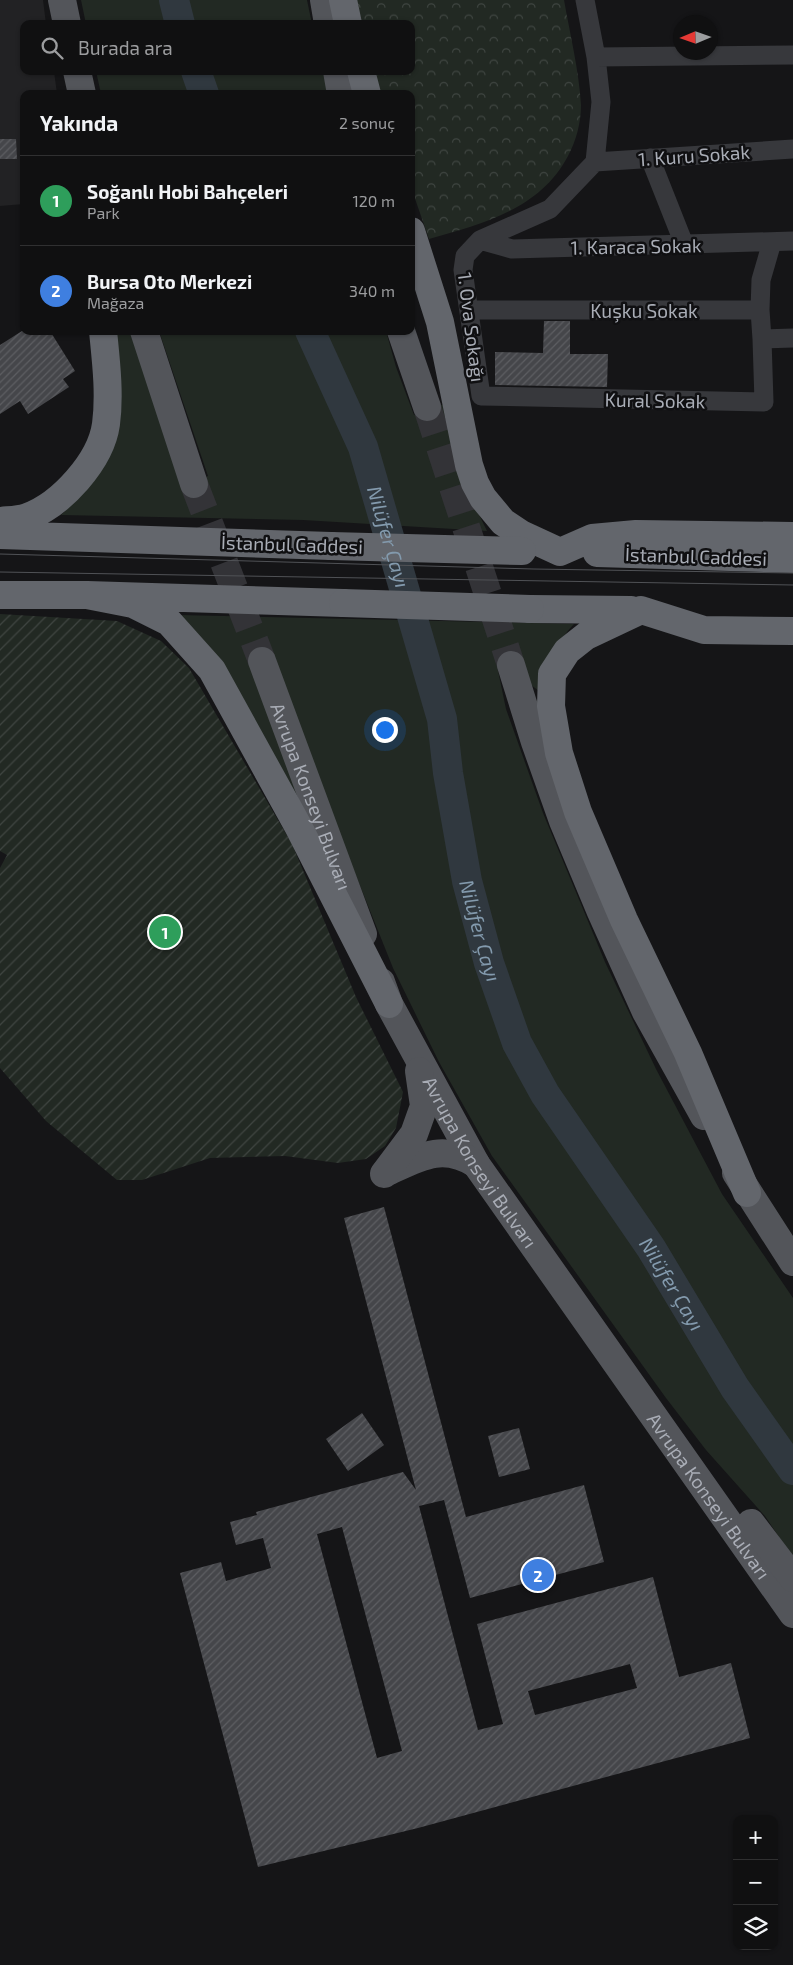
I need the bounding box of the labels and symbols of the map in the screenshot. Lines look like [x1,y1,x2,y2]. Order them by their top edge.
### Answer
north arrow [673,15,718,60]
street label: 1. Kuru Sokak [637,140,751,170]
street label: 1. Karaca Sokak [570,233,702,259]
street label: 1. Ova Sokağı [454,271,490,383]
street label: Kuşku Sokak [590,299,698,323]
street label: Kural Sokak [604,388,706,412]
water label: Nilüfer Çayı [363,483,415,590]
street label: İstanbul Caddesi [221,530,363,558]
street label: İstanbul Caddesi [625,542,767,570]
street label: Avrupa Konseyi Bulvarı [267,699,357,893]
your location [372,717,398,743]
water label: Nilüfer Çayı [455,877,507,985]
pin: 1 [149,913,181,951]
street label: Avrupa Konseyi Bulvarı [419,1072,543,1252]
water label: Nilüfer Çayı [635,1232,710,1335]
street label: Avrupa Konseyi Bulvarı [643,1408,776,1583]
pin: 2 [522,1556,554,1594]

